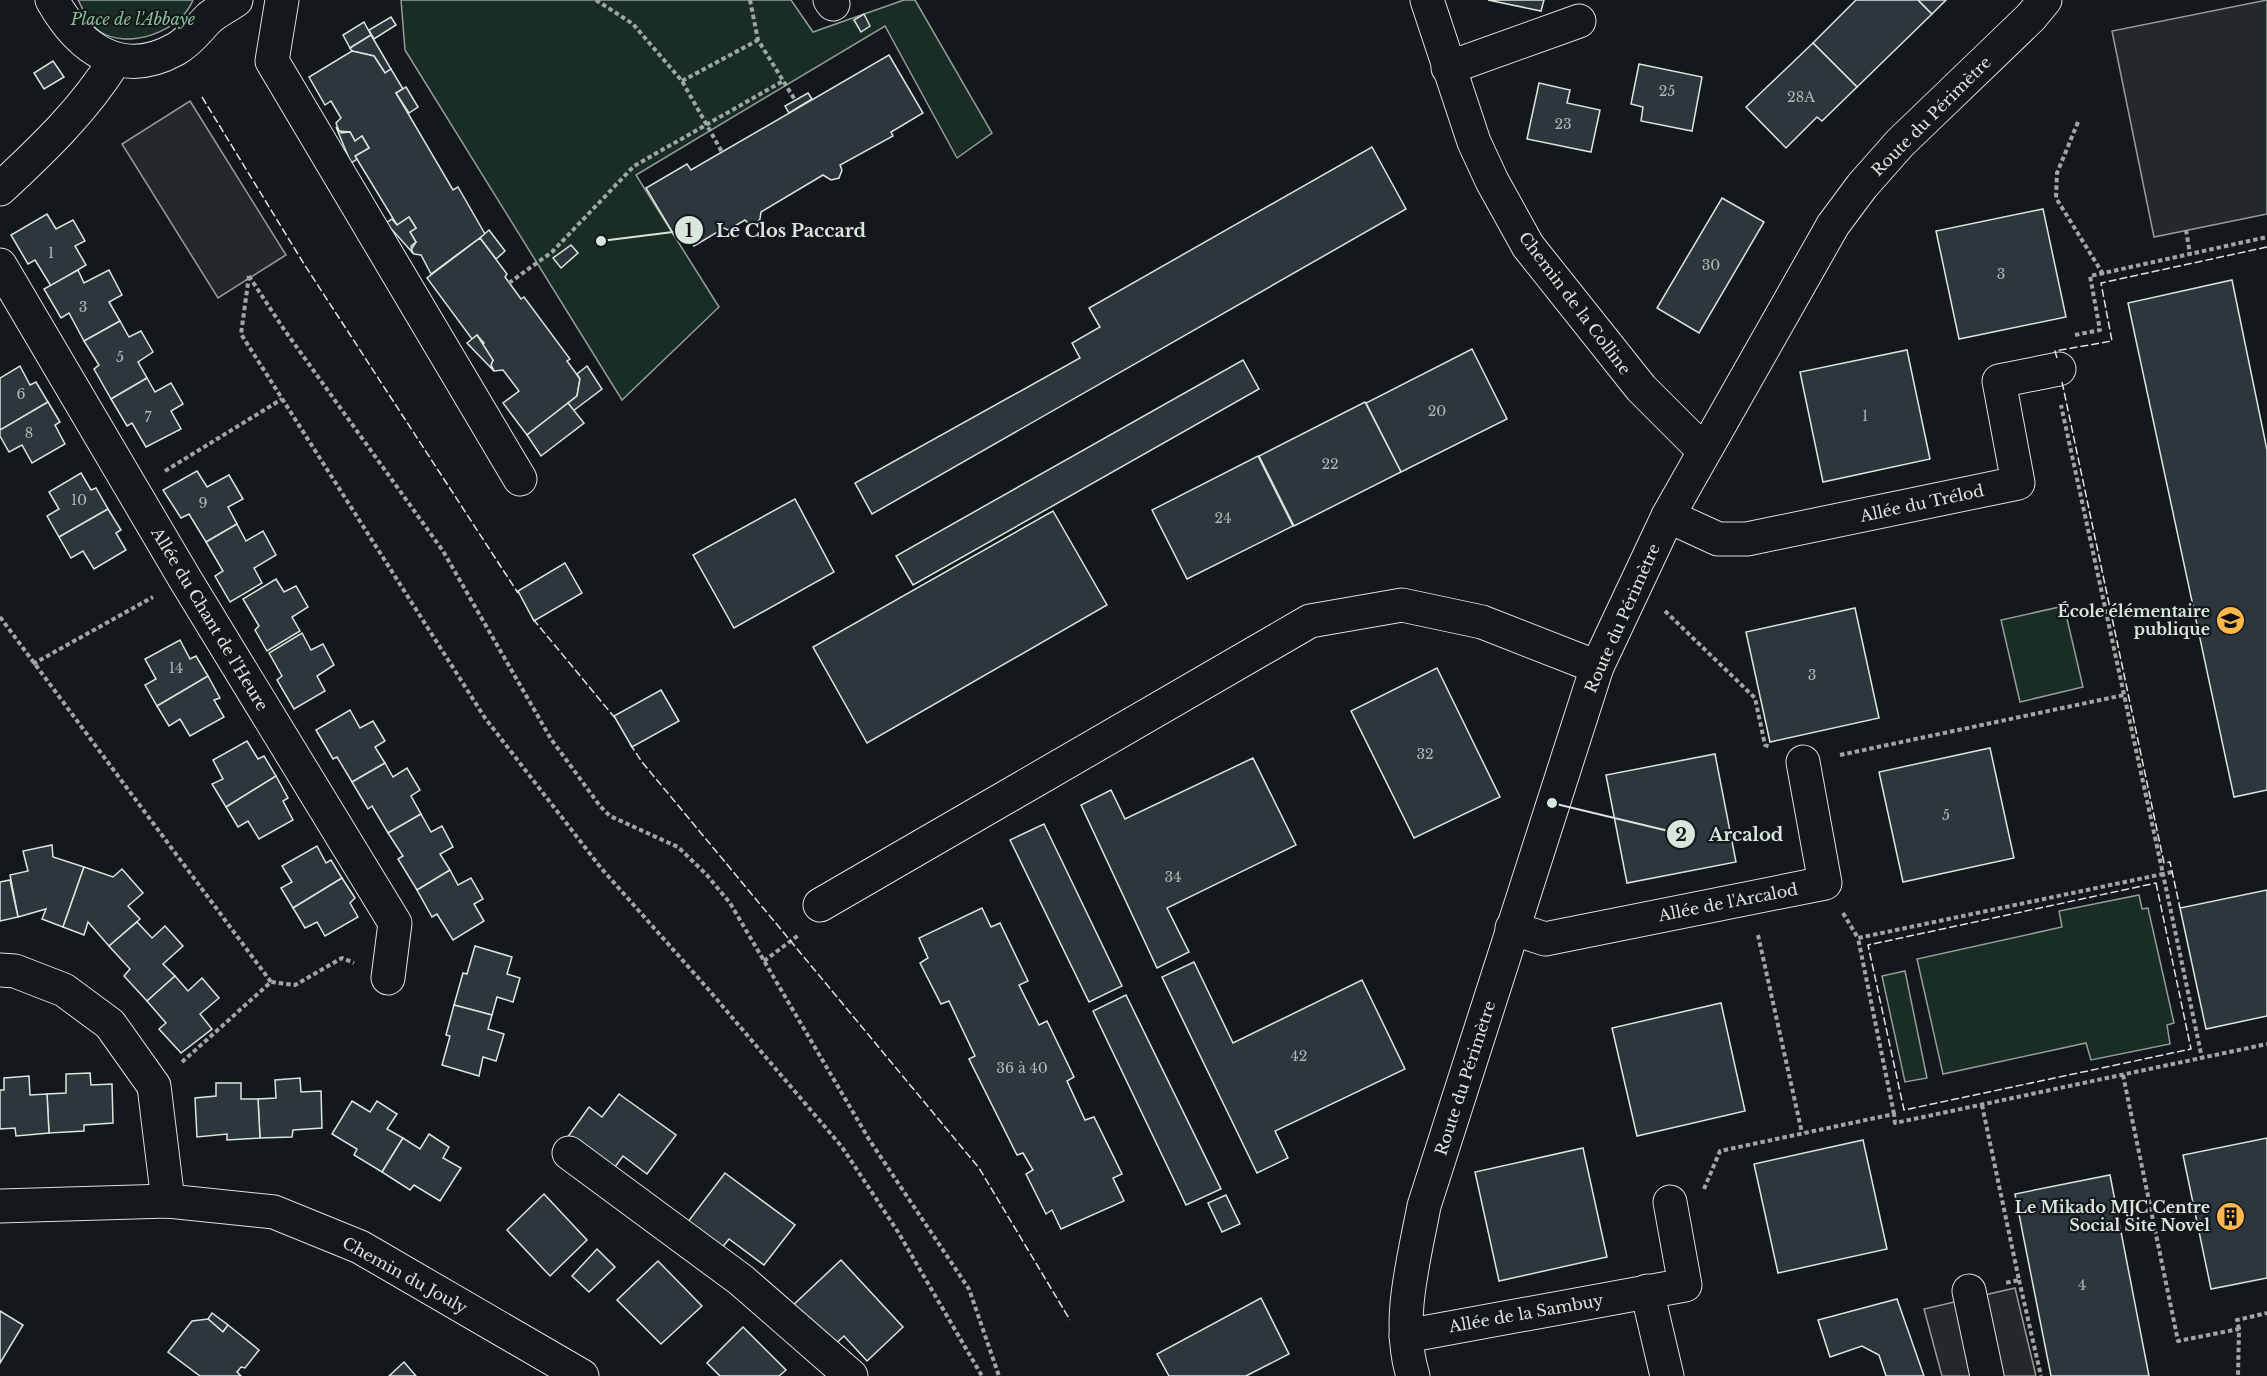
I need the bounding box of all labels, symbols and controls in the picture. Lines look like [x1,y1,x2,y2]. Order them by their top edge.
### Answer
park label: Place de l'Abbaye [70,9,196,29]
street label: Route du Périmètre [1867,52,1995,180]
house number: 25 [1659,82,1675,100]
house number: 28A [1787,88,1815,106]
house number: 23 [1554,115,1572,133]
callout: Le Clos Paccard [674,212,878,248]
text: 1 [685,220,693,242]
text: Le Clos Paccard [716,220,867,242]
street label: Chemin de la Colline [1515,228,1635,378]
house number: 1 [48,244,54,262]
house number: 30 [1702,256,1720,274]
house number: 3 [1997,265,2005,283]
house number: 3 [79,298,87,316]
house number: 5 [116,348,124,366]
house number: 6 [16,385,26,403]
house number: 20 [1428,402,1446,420]
house number: 1 [1862,407,1868,425]
house number: 7 [144,408,152,426]
house number: 8 [25,424,33,442]
house number: 22 [1321,455,1339,473]
street label: Allée du Trélod [1857,480,1986,526]
house number: 10 [71,491,87,509]
house number: 9 [198,494,208,512]
house number: 24 [1215,509,1231,527]
street label: Allée du Chant de l'Heure [147,523,273,714]
street label: Route du Périmètre [1580,540,1664,696]
place label: École élémentaire publique [2058,601,2210,639]
school or university icon: École élémentaire publique [2215,604,2247,636]
house number: 14 [169,659,183,677]
house number: 3 [1808,666,1816,684]
house number: 32 [1416,745,1434,763]
house number: 5 [1942,806,1950,824]
callout: Arcalod [1666,816,1795,852]
text: 2 [1675,824,1687,846]
text: Arcalod [1708,824,1784,846]
house number: 34 [1165,868,1181,886]
street label: Allée de l'Arcalod [1656,879,1800,926]
street label: Route du Périmètre [1431,998,1499,1158]
house number: 42 [1291,1047,1307,1065]
house number: 36 à 40 [996,1059,1048,1077]
place label: Le Mikado MJC Centre Social Site Novel [2015,1197,2210,1235]
building icon: Le Mikado MJC Centre Social Site Novel [2215,1200,2247,1232]
street label: Chemin du Jouly [339,1232,472,1318]
house number: 4 [2078,1276,2086,1294]
street label: Allée de la Sambuy [1446,1289,1606,1337]

